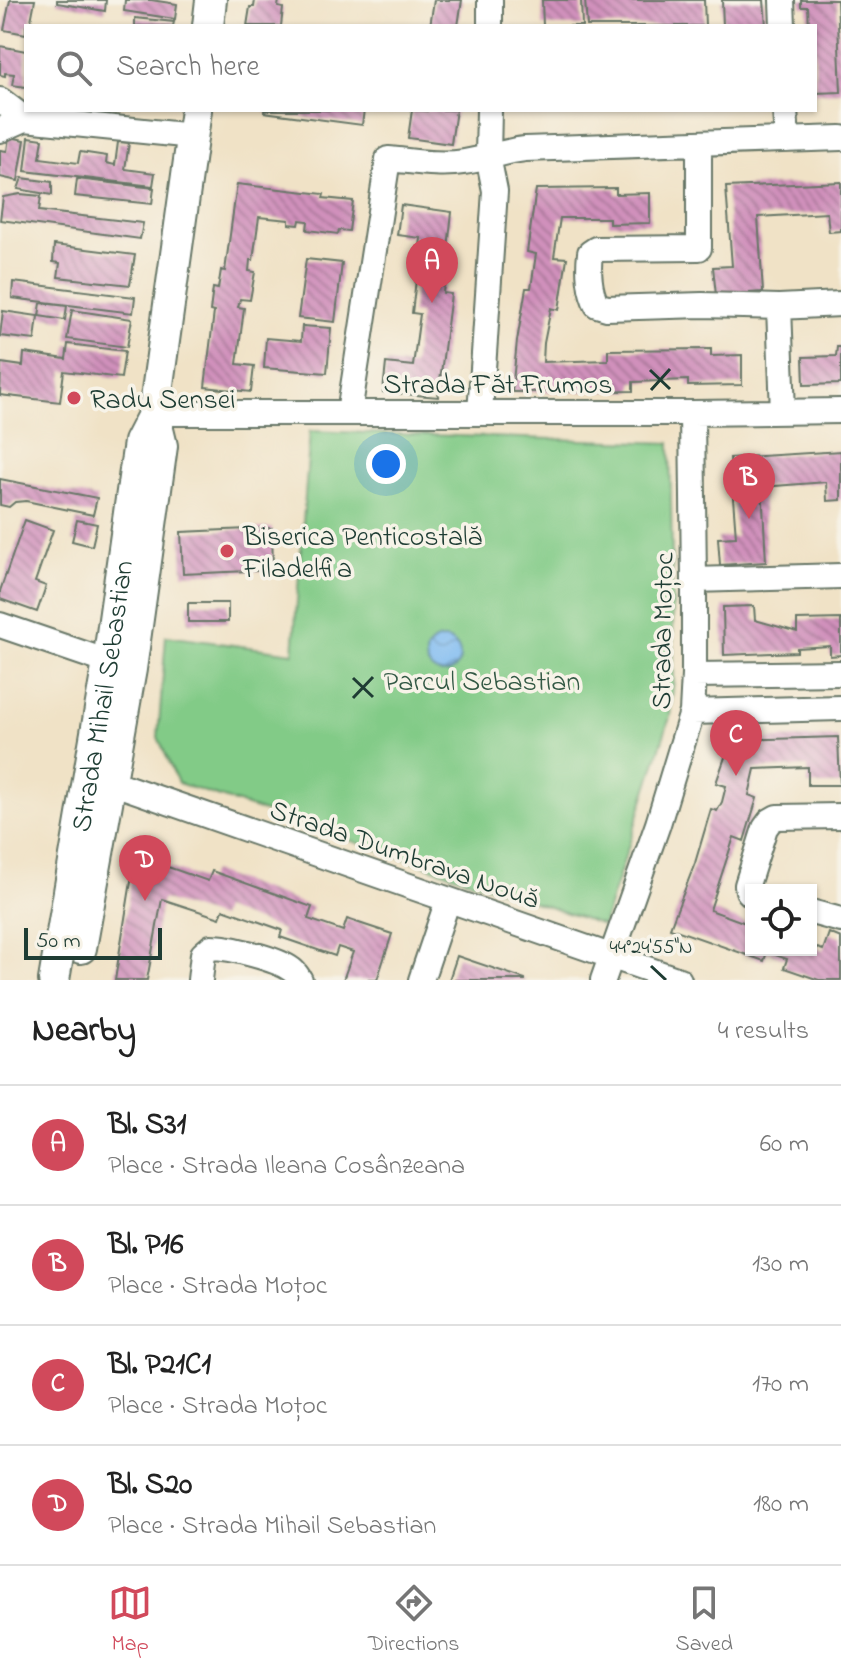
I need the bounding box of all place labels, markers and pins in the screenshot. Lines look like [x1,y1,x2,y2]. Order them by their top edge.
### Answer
pin: A [406,237,458,303]
place label: Radu Sensei [90,381,235,422]
marker: Radu Sensei [65,389,83,407]
pin: B [723,453,775,519]
place label: Biserica Penticostală Filadelfia [242,518,482,591]
marker: Biserica Penticostală Filadelfia [218,542,236,560]
pin: C [710,710,762,776]
pin: D [119,835,171,901]

